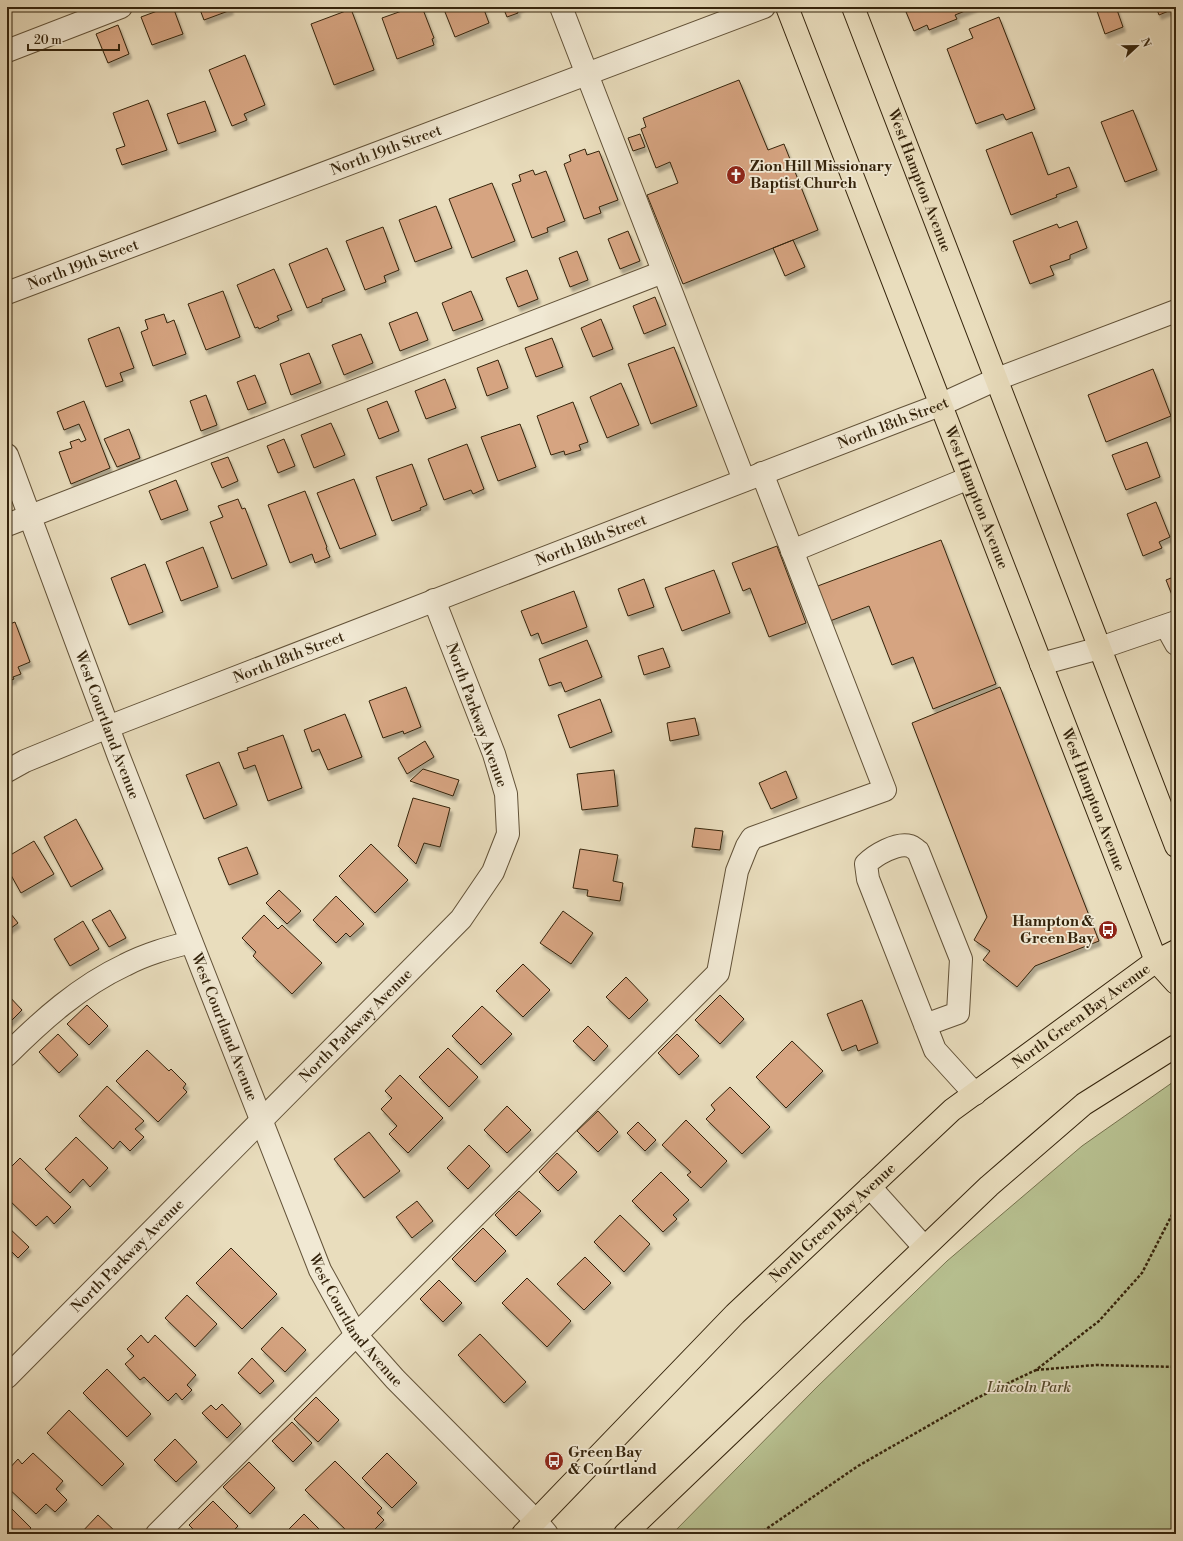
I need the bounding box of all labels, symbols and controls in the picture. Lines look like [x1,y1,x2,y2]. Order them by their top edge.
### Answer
scale bar [28,26,119,52]
north arrow [1117,26,1157,66]
text: 20 m [34,33,62,48]
text: N [1137,36,1154,50]
street label: West Hampton Avenue [883,106,955,255]
street label: North 19th Street [328,120,445,180]
place label: Zion Hill Missionary Baptist Church [750,157,893,193]
church icon: Zion Hill Missionary Baptist Church [725,164,747,186]
street label: North 19th Street [25,235,142,294]
street label: North 18th Street [835,393,952,453]
street label: West Hampton Avenue [940,423,1013,572]
street label: North 18th Street [533,510,650,571]
street label: North 18th Street [231,627,348,688]
street label: North Parkway Avenue [441,640,512,790]
street label: West Courtland Avenue [70,647,144,802]
street label: West Hampton Avenue [1057,725,1129,874]
place label: Hampton & Green Bay [1012,912,1094,948]
bus stop icon: Hampton & Green Bay [1097,919,1119,941]
street label: West Courtland Avenue [186,950,262,1104]
street label: North Green Bay Avenue [1008,959,1154,1073]
street label: North Parkway Avenue [295,965,416,1087]
street label: North Green Bay Avenue [765,1159,900,1287]
street label: North Parkway Avenue [67,1195,188,1317]
street label: West Courtland Avenue [304,1250,407,1391]
park label: Lincoln Park [986,1378,1071,1397]
place label: Green Bay & Courtland [568,1443,658,1479]
bus stop icon: Green Bay & Courtland [543,1450,565,1472]

